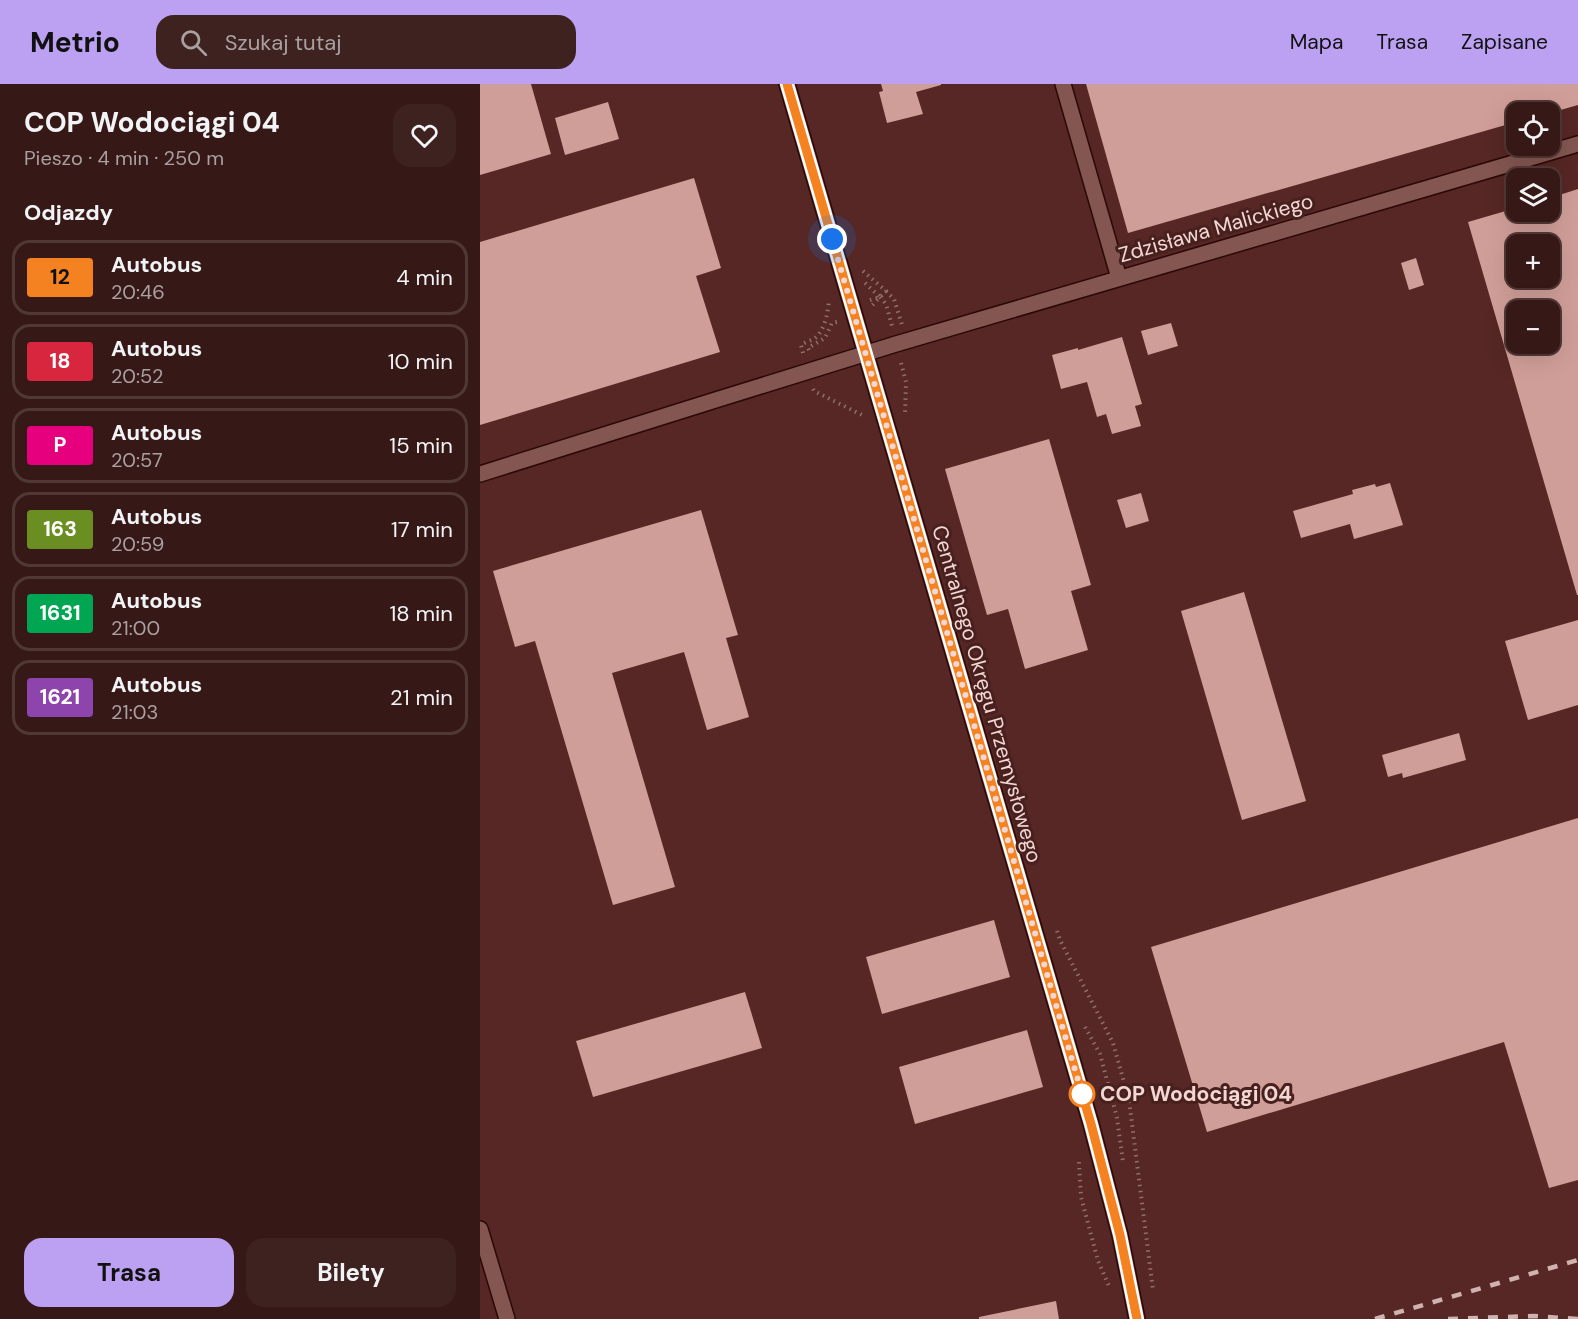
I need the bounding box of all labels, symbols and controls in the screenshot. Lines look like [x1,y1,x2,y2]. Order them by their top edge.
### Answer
search box [156,15,576,69]
text: Metrio [30,24,120,61]
icon: search [177,26,210,59]
text: Szukaj tutaj [225,28,342,57]
text: Mapa [1290,28,1343,56]
text: Trasa [1376,28,1428,56]
text: Zapisane [1461,28,1548,56]
map controls [1506,102,1560,354]
button: locate [1506,102,1560,156]
text: COP Wodociągi 04 [24,104,280,141]
button: heart [393,104,456,167]
text: Pieszo · 4 min · 250 m [24,145,224,171]
button: layers [1506,168,1560,222]
street label: Zdzisława Malickiego [1116,187,1316,269]
text: Odjazdy [24,198,113,227]
your location [817,224,847,254]
button: + [1506,234,1560,288]
text: Autobus [111,250,202,279]
text: 12 [50,263,70,291]
text: 4 min [396,263,453,292]
text: 20:46 [111,279,165,305]
button: − [1506,300,1560,354]
text: Autobus [111,334,202,363]
text: 18 [50,347,70,375]
text: 10 min [388,347,453,376]
text: 20:52 [111,363,163,389]
text: Autobus [111,418,202,447]
text: P [54,431,66,459]
text: 15 min [389,431,453,460]
text: 20:57 [111,447,163,473]
text: Autobus [111,502,202,531]
text: 163 [43,515,77,543]
text: 17 min [391,515,453,544]
street label: Centralnego Okręgu Przemysłowego [925,522,1049,866]
text: 20:59 [111,531,164,557]
text: Autobus [111,586,202,615]
text: 1631 [39,599,81,627]
text: 18 min [389,599,453,628]
text: 21:00 [111,615,160,641]
text: Autobus [111,670,202,699]
text: 1621 [40,683,80,711]
text: 21 min [390,683,453,712]
text: 21:03 [111,699,158,725]
place label: COP Wodociągi 04 [1100,1080,1292,1108]
marker: COP Wodociągi 04 [1069,1081,1095,1107]
button: Trasa [24,1238,234,1307]
button: Bilety [246,1238,456,1307]

